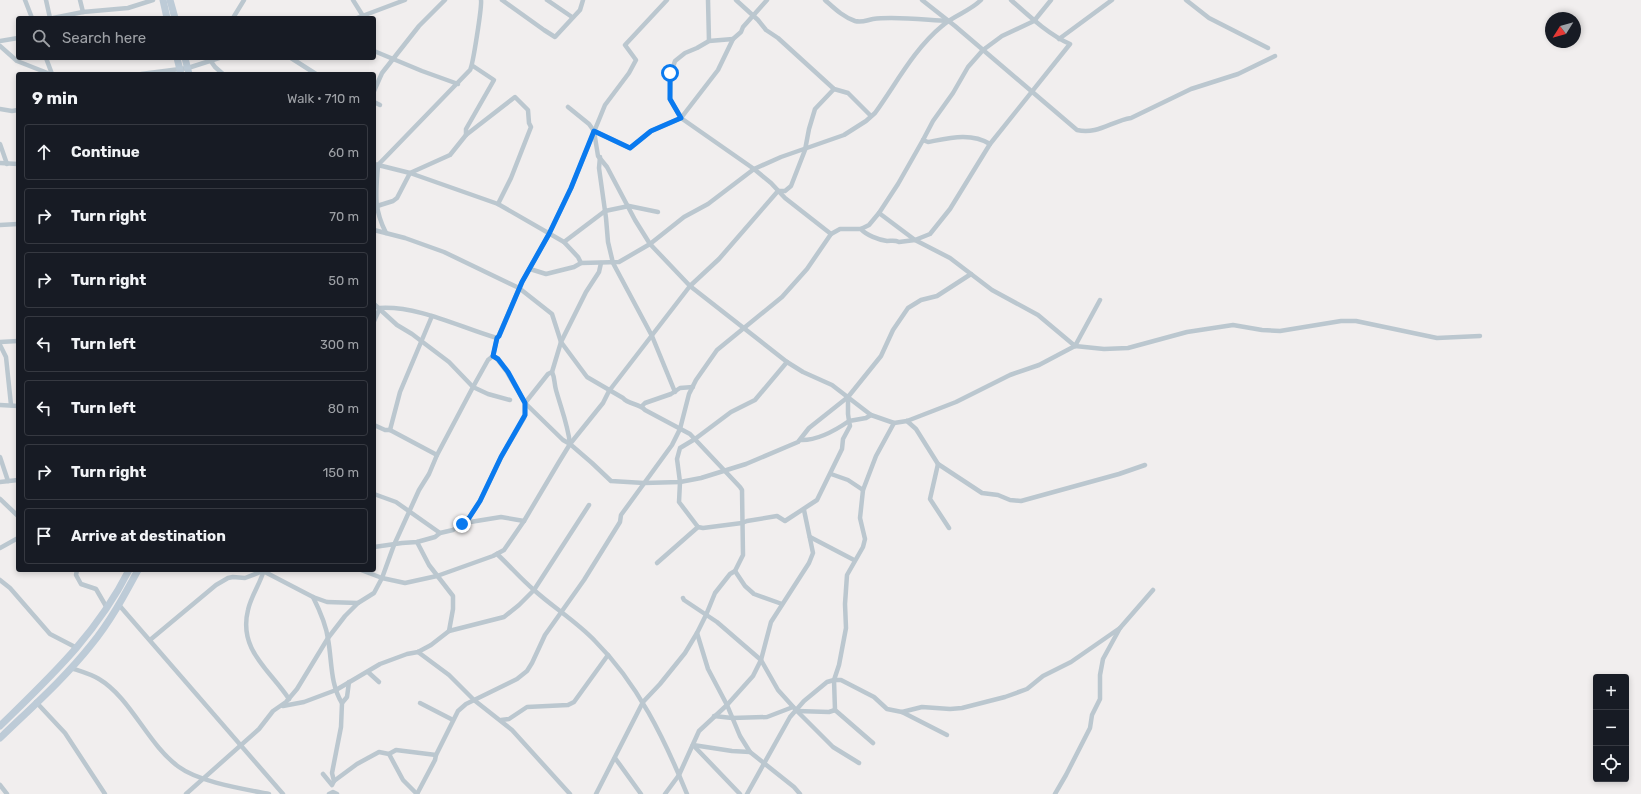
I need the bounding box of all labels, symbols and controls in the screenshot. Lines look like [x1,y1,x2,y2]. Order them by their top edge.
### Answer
north arrow [1545,12,1581,48]
search box [16,16,376,60]
icon: search [30,27,52,49]
text: Search here [62,29,146,47]
route start [661,64,679,82]
text: 9 min [32,88,78,108]
text: Walk · 710 m [287,91,360,106]
icon: ahead [33,141,55,163]
text: Continue [71,143,140,161]
text: 60 m [328,145,359,160]
icon: right [33,205,55,227]
text: Turn right [71,207,146,225]
text: 70 m [329,209,359,224]
icon: right [33,269,55,291]
text: Turn right [71,271,146,289]
text: 50 m [328,273,359,288]
icon: left [33,333,55,355]
text: Turn left [71,335,136,353]
text: 300 m [320,337,359,352]
icon: left [33,397,55,419]
text: Turn left [71,399,136,417]
text: 80 m [328,401,359,416]
icon: right [33,461,55,483]
text: Turn right [71,463,146,481]
text: 150 m [323,465,359,480]
route end [453,515,471,533]
icon: arrive [33,525,55,547]
text: Arrive at destination [71,527,226,545]
map controls [1593,674,1629,782]
button: + [1593,674,1629,710]
button: − [1593,710,1629,746]
button: locate [1593,746,1629,782]

